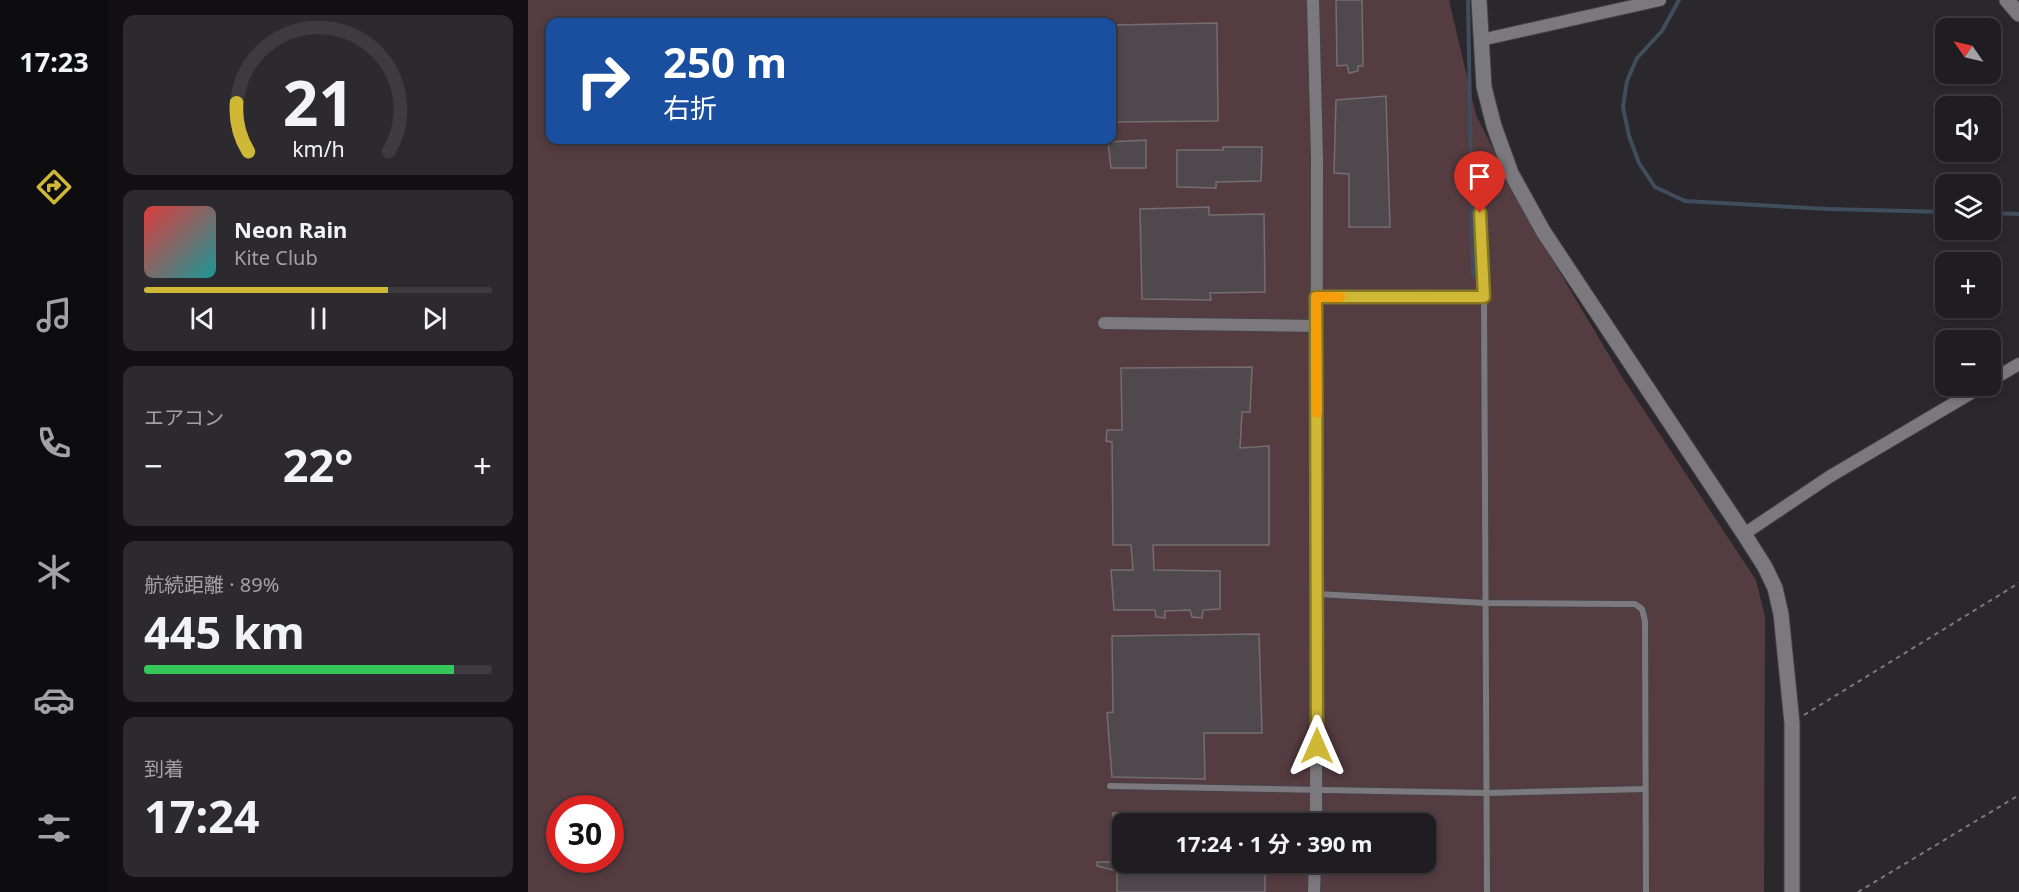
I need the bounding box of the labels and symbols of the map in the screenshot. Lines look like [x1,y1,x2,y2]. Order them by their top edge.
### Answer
north arrow [1935,18,2001,84]
pin [1454,151,1505,213]
position arrow [1285,714,1349,778]
speed limit sign: 30 [546,795,624,873]

